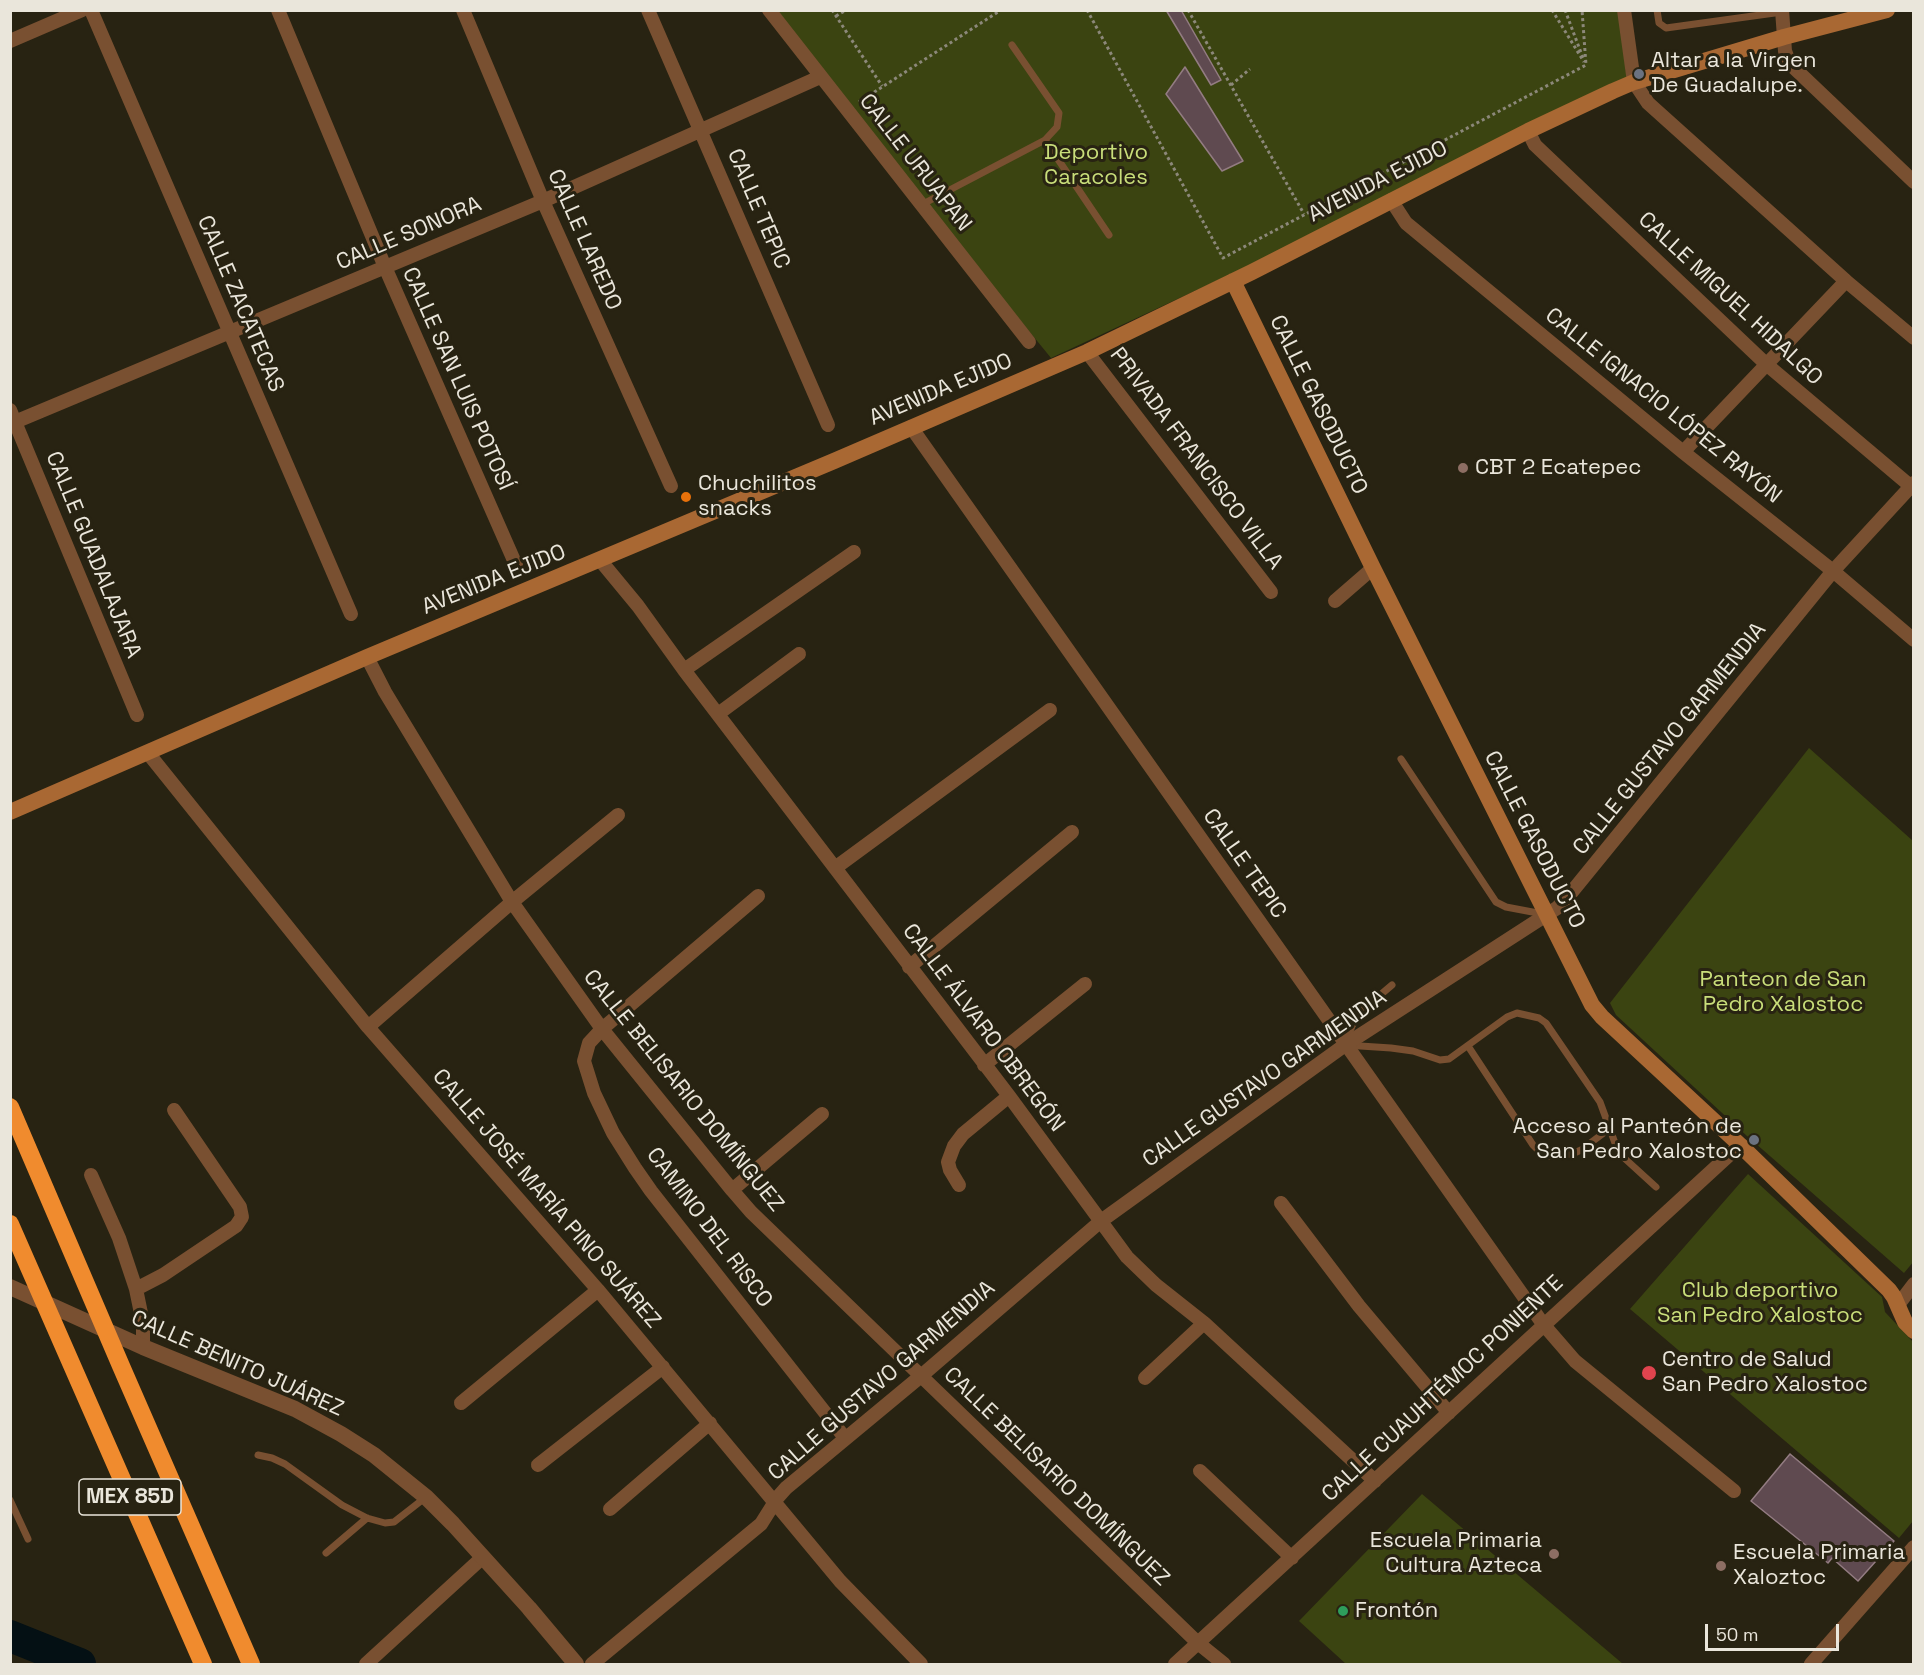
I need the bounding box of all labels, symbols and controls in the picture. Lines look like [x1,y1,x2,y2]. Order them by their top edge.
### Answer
place label: Altar a la Virgen De Guadalupe. [1651,48,1816,100]
marker: Altar a la Virgen De Guadalupe. [1632,67,1646,81]
street label: CALLE URUAPAN [853,89,977,237]
street label: AVENIDA EJIDO [1304,136,1452,228]
park label: Deportivo Caracoles [1044,140,1148,192]
street label: CALLE TEPIC [721,145,795,273]
street label: CALLE LAREDO [541,165,627,315]
street label: CALLE SONORA [332,192,486,276]
street label: CALLE MIGUEL HIDALGO [1632,207,1828,391]
street label: CALLE ZACATECAS [191,212,289,396]
street label: CALLE SAN LUIS POTOSÍ [396,263,518,495]
street label: CALLE IGNACIO LÓPEZ RAYÓN [1540,302,1786,510]
street label: CALLE GASODUCTO [1263,311,1373,499]
street label: PRIVADA FRANCISCO VILLA [1104,343,1288,575]
street label: AVENIDA EJIDO [866,348,1016,432]
street label: CALLE GUADALAJARA [39,448,147,662]
place label: CBT 2 Ecatepec [1475,455,1641,481]
marker: CBT 2 Ecatepec [1456,461,1470,475]
place label: Chuchilitos snacks [698,471,817,522]
marker: Chuchilitos snacks [679,490,693,504]
street label: AVENIDA EJIDO [418,539,570,621]
street label: CALLE GUSTAVO GARMENDIA [1568,617,1772,861]
street label: CALLE GASODUCTO [1478,747,1590,933]
street label: CALLE TEPIC [1196,804,1292,924]
street label: CALLE ÁLVARO OBREGÓN [896,919,1070,1137]
street label: CALLE BELISARIO DOMÍNGUEZ [577,965,789,1217]
park label: Panteon de San Pedro Xalostoc [1700,967,1866,1018]
street label: CALLE GUSTAVO GARMENDIA [1138,985,1392,1173]
street label: CALLE JOSÉ MARÍA PINO SUÁREZ [426,1064,666,1334]
place label: Acceso al Panteón de San Pedro Xalostoc [1513,1114,1742,1166]
marker: Acceso al Panteón de San Pedro Xalostoc [1747,1133,1761,1147]
street label: CAMINO DEL RISCO [640,1143,778,1313]
street label: CALLE CUAUHTÉMOC PONIENTE [1317,1270,1569,1508]
street label: CALLE GUSTAVO GARMENDIA [763,1275,1001,1487]
park label: Club deportivo San Pedro Xalostoc [1657,1278,1863,1330]
street label: CALLE BENITO JUÁREZ [127,1305,347,1423]
place label: Centro de Salud San Pedro Xalostoc [1662,1347,1868,1398]
street label: CALLE BELISARIO DOMÍNGUEZ [938,1362,1174,1592]
marker: Centro de Salud San Pedro Xalostoc [1640,1364,1658,1382]
road number: MEX 85D [79,1479,181,1515]
place label: Escuela Primaria Cultura Azteca [1370,1528,1542,1580]
place label: Escuela Primaria Xaloztoc [1733,1540,1905,1592]
marker: Escuela Primaria Cultura Azteca [1547,1547,1561,1561]
marker: Escuela Primaria Xaloztoc [1714,1559,1728,1573]
place label: Frontón [1355,1598,1438,1624]
marker: Frontón [1336,1604,1350,1618]
scale bar [1708,1612,1842,1650]
text: 50 m [1716,1623,1758,1646]

